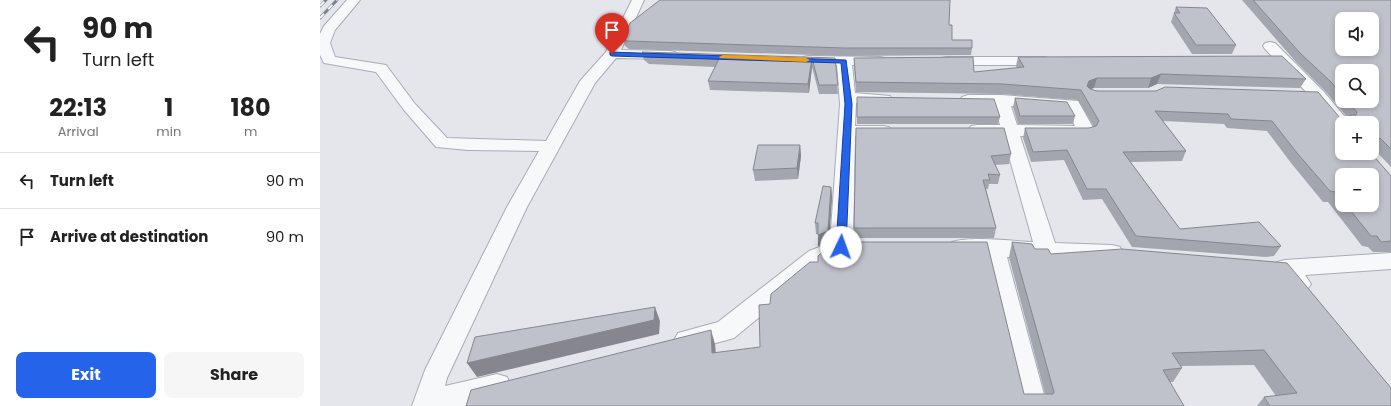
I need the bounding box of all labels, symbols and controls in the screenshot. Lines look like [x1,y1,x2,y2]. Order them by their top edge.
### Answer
text: 90 m [82,9,153,48]
map controls [1335,12,1379,212]
button: sound [1335,12,1379,56]
pin [595,13,629,54]
icon: left [16,16,68,68]
icon: arrive [601,19,623,41]
text: Turn left [82,47,154,72]
button: search [1335,64,1379,108]
text: 22:13 [49,91,107,124]
text: 1 [164,91,173,124]
text: 180 [231,91,271,124]
button: + [1335,116,1379,160]
text: Arrival [58,122,99,141]
text: min [156,122,181,141]
text: m [244,122,257,141]
button: − [1335,168,1379,212]
icon: left [16,170,38,192]
text: Turn left [50,170,114,191]
text: 90 m [266,170,304,191]
icon: arrive [16,226,38,248]
text: Arrive at destination [50,226,208,247]
text: 90 m [266,226,304,247]
position arrow [820,226,862,268]
button: Exit [16,352,156,398]
button: Share [164,352,304,398]

